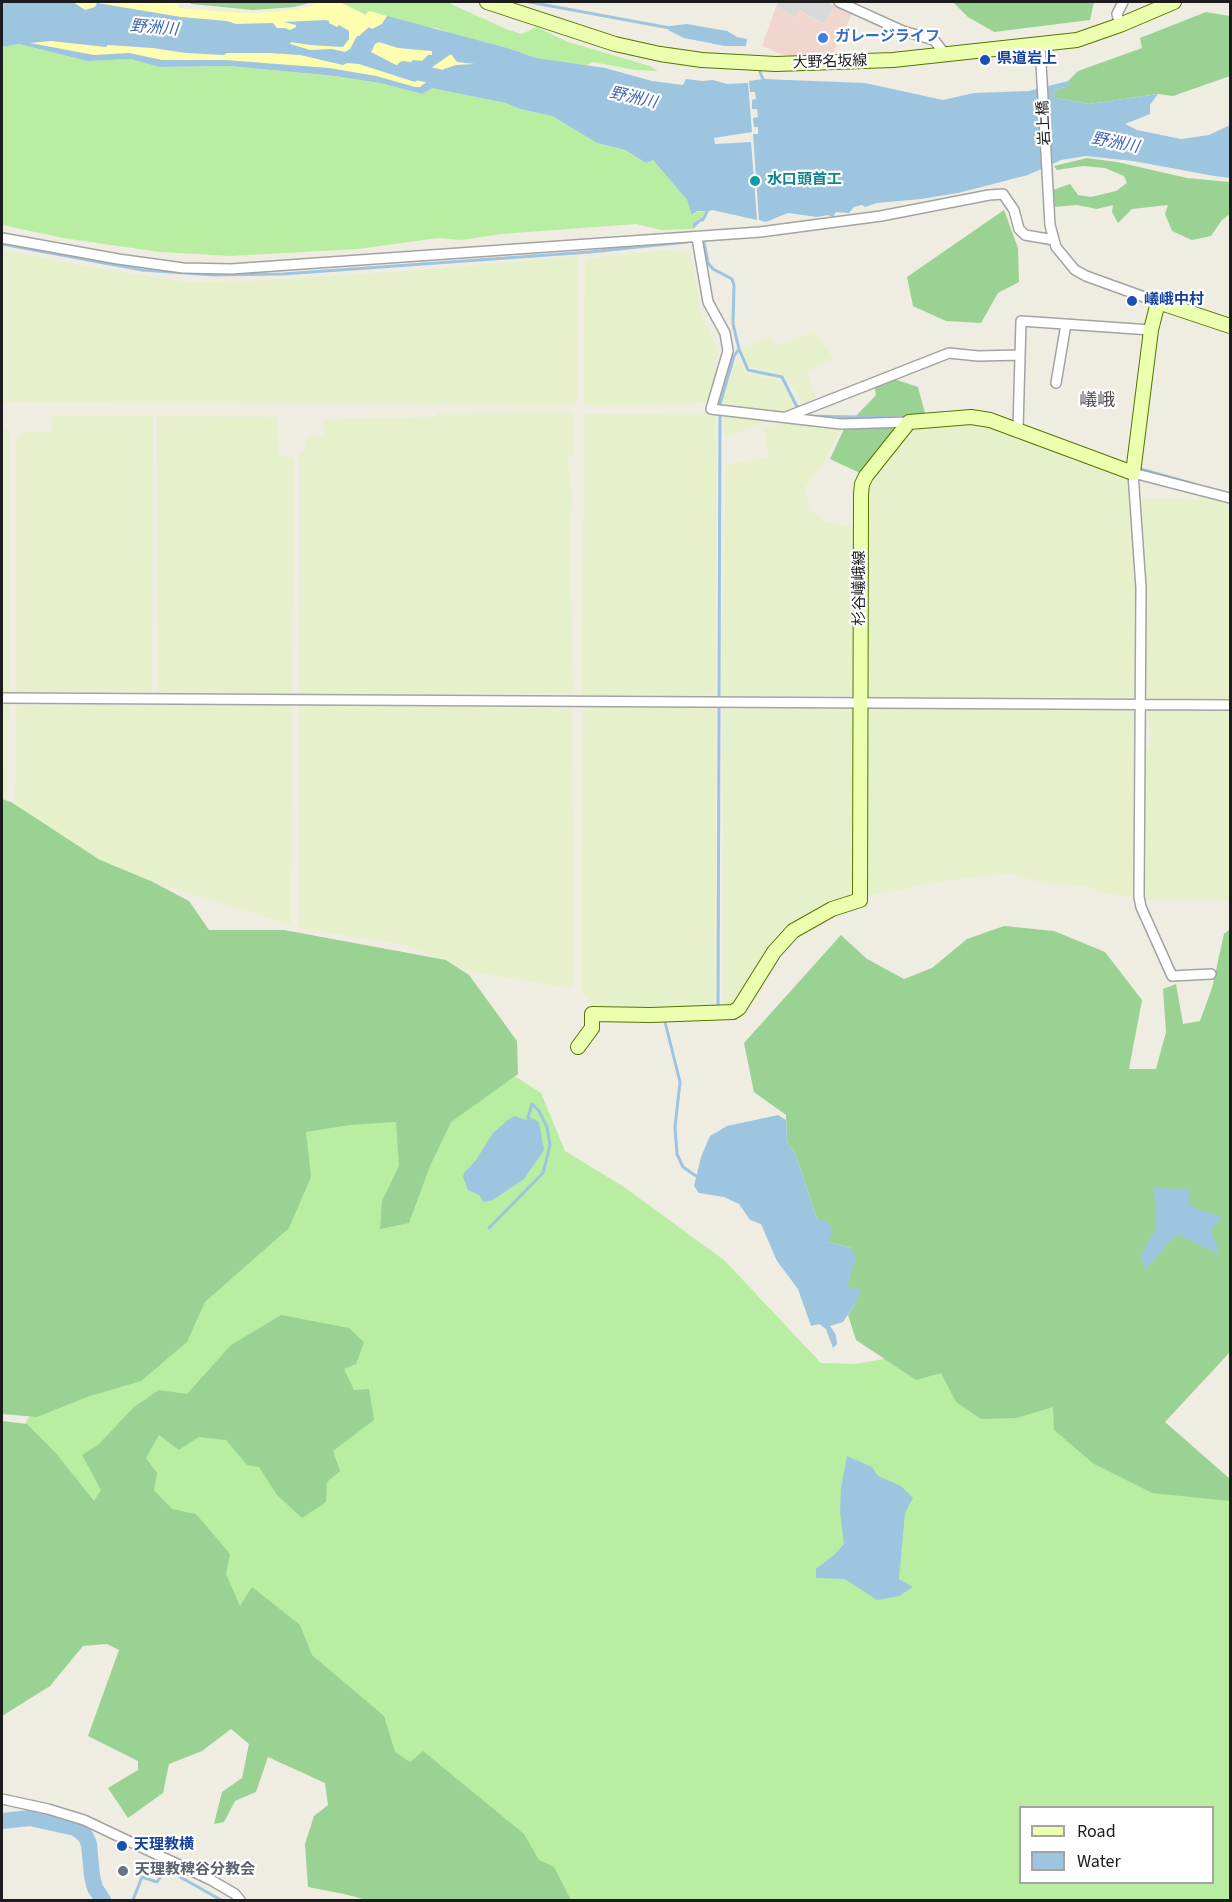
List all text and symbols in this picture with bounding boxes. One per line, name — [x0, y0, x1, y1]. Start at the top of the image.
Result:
water label: 野洲川 — [129, 17, 179, 41]
place label: ガレージライフ — [835, 29, 940, 47]
marker: ガレージライフ — [816, 31, 830, 45]
place label: 県道岩上 — [997, 51, 1057, 69]
street label: 大野名坂線 — [792, 53, 868, 73]
marker: 県道岩上 — [978, 53, 992, 67]
water label: 野洲川 — [607, 84, 659, 114]
street label: 岩上橋 — [1035, 100, 1055, 146]
water label: 野洲川 — [1090, 130, 1140, 158]
place label: 水口頭首工 — [767, 172, 842, 190]
marker: 水口頭首工 — [748, 174, 762, 188]
place label: 嶬峨中村 — [1144, 292, 1204, 310]
marker: 嶬峨中村 — [1125, 294, 1139, 308]
district label: 嶬峨 — [1079, 391, 1115, 413]
street label: 杉谷嶬峨線 — [852, 551, 870, 625]
legend — [1019, 1806, 1214, 1884]
text: Road — [1077, 1819, 1116, 1844]
place label: 天理教横 — [134, 1837, 194, 1855]
marker: 天理教横 — [115, 1839, 129, 1853]
text: Water — [1077, 1849, 1121, 1874]
place label: 天理教稗谷分教会 — [135, 1862, 255, 1880]
marker: 天理教稗谷分教会 — [116, 1864, 130, 1878]

